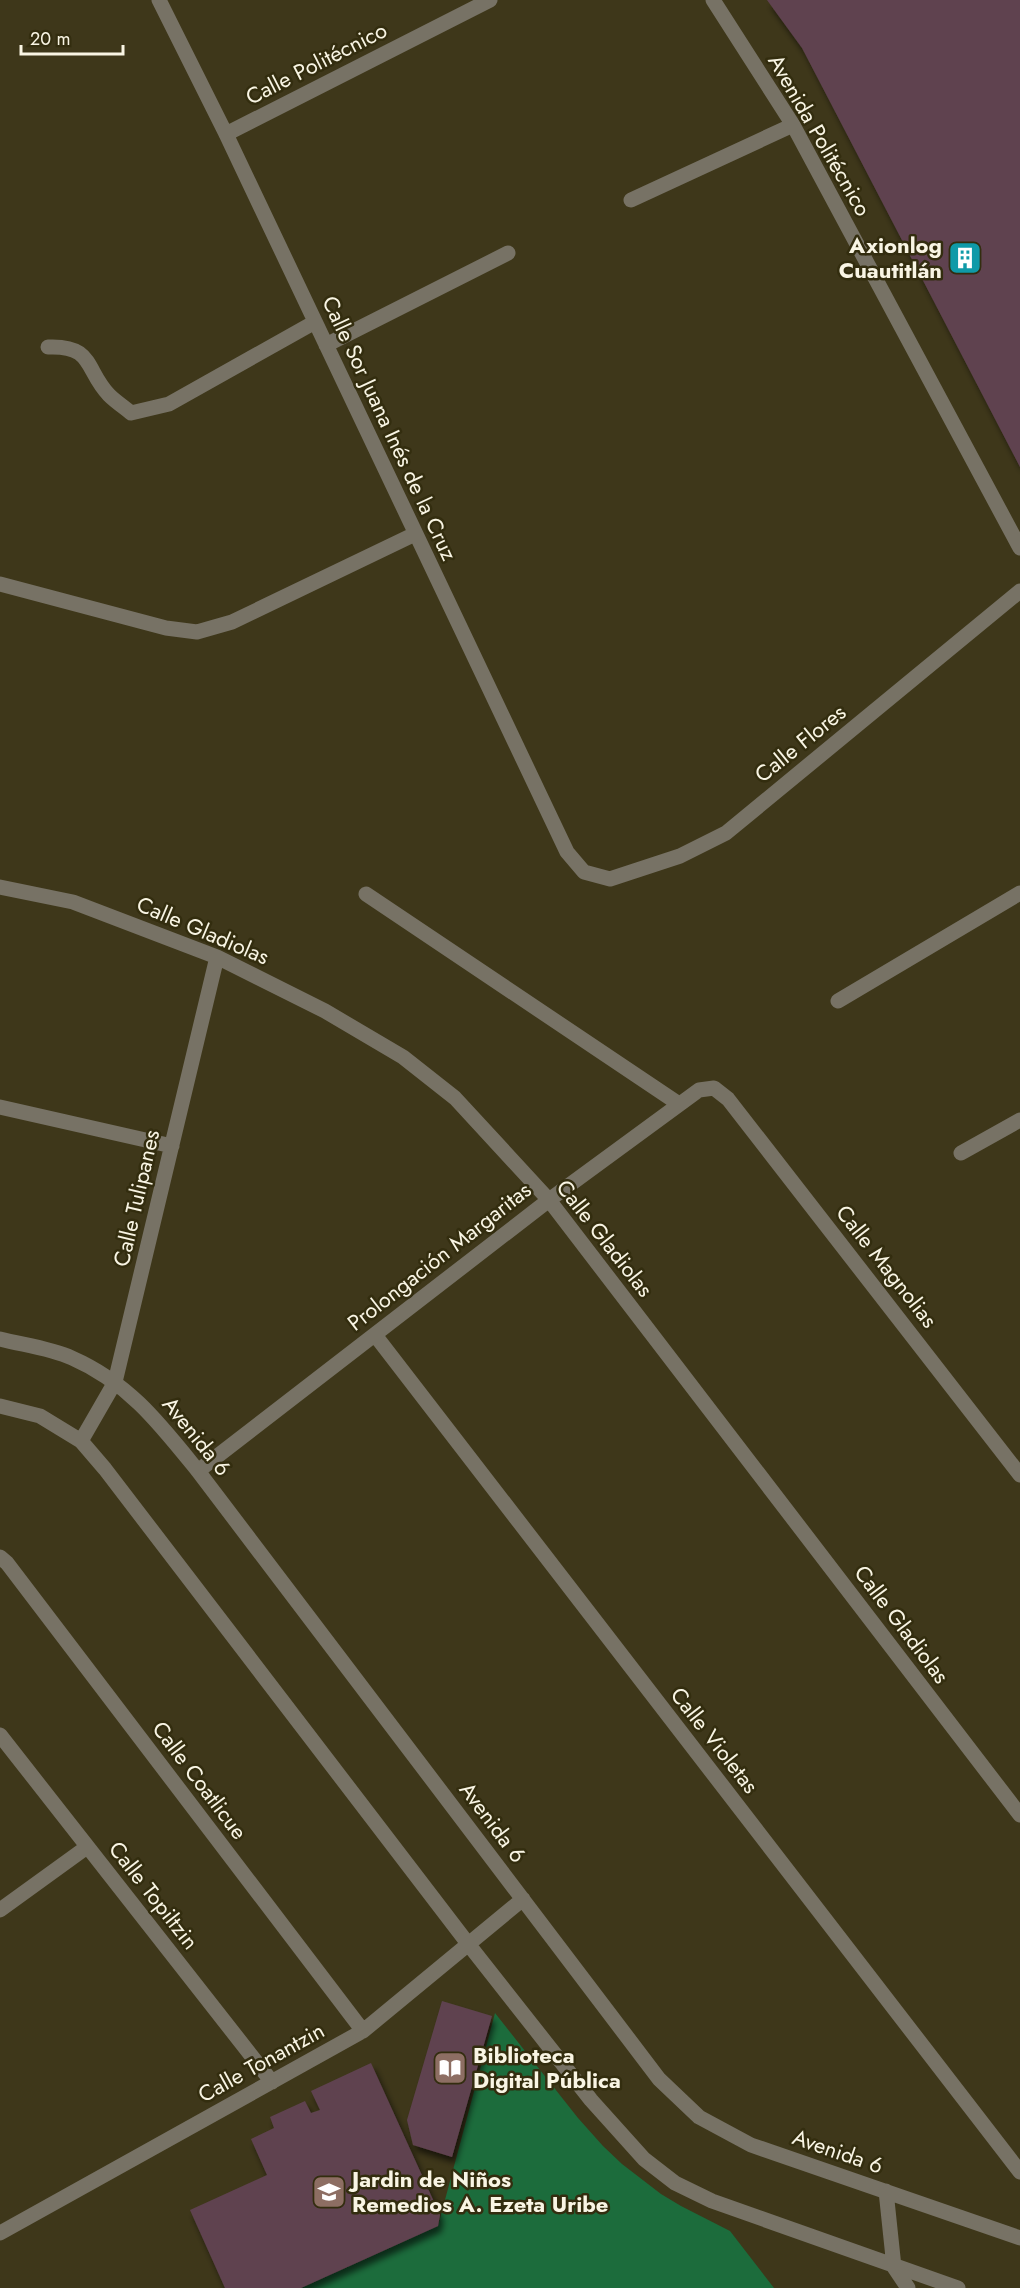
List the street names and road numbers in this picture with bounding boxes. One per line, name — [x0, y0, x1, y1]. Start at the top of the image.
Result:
street label: Calle Politécnico — [240, 14, 392, 112]
street label: Avenida Politécnico — [761, 48, 879, 222]
street label: Calle Sor Juana Inés de la Cruz — [314, 290, 466, 566]
street label: Calle Flores — [748, 696, 853, 790]
street label: Calle Gladiolas — [132, 888, 274, 972]
street label: Calle Tulipanes — [105, 1126, 167, 1270]
street label: Calle Gladiolas — [549, 1173, 661, 1304]
street label: Prolongación Margaritas — [340, 1174, 538, 1338]
street label: Calle Magnolias — [829, 1198, 945, 1334]
street label: Avenida 6 — [155, 1389, 239, 1483]
street label: Calle Gladiolas — [847, 1558, 957, 1690]
street label: Calle Violetas — [663, 1680, 767, 1800]
street label: Calle Coatlicue — [145, 1714, 255, 1846]
street label: Avenida 6 — [452, 1775, 534, 1869]
street label: Calle Topiltzin — [101, 1834, 207, 1956]
street label: Calle Tonantzin — [192, 2014, 330, 2110]
street label: Avenida 6 — [788, 2121, 888, 2181]

